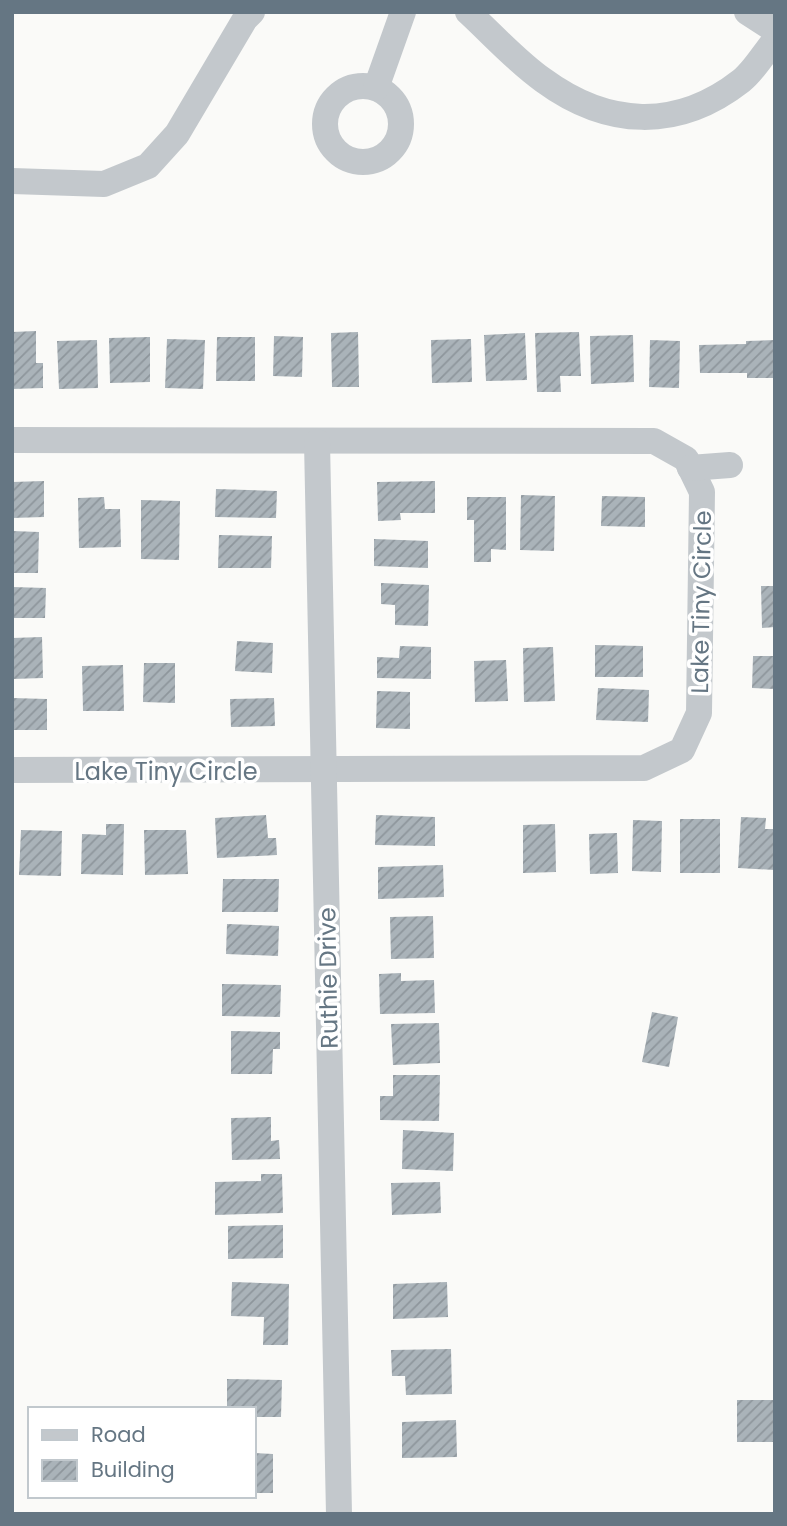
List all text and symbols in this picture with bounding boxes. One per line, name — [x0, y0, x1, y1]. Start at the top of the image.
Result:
street label: Lake Tiny Circle — [683, 510, 719, 694]
street label: Lake Tiny Circle — [74, 755, 258, 788]
street label: Ruthie Drive — [310, 907, 346, 1049]
legend — [28, 1407, 256, 1498]
text: Road — [91, 1420, 146, 1449]
text: Building — [91, 1455, 175, 1484]

